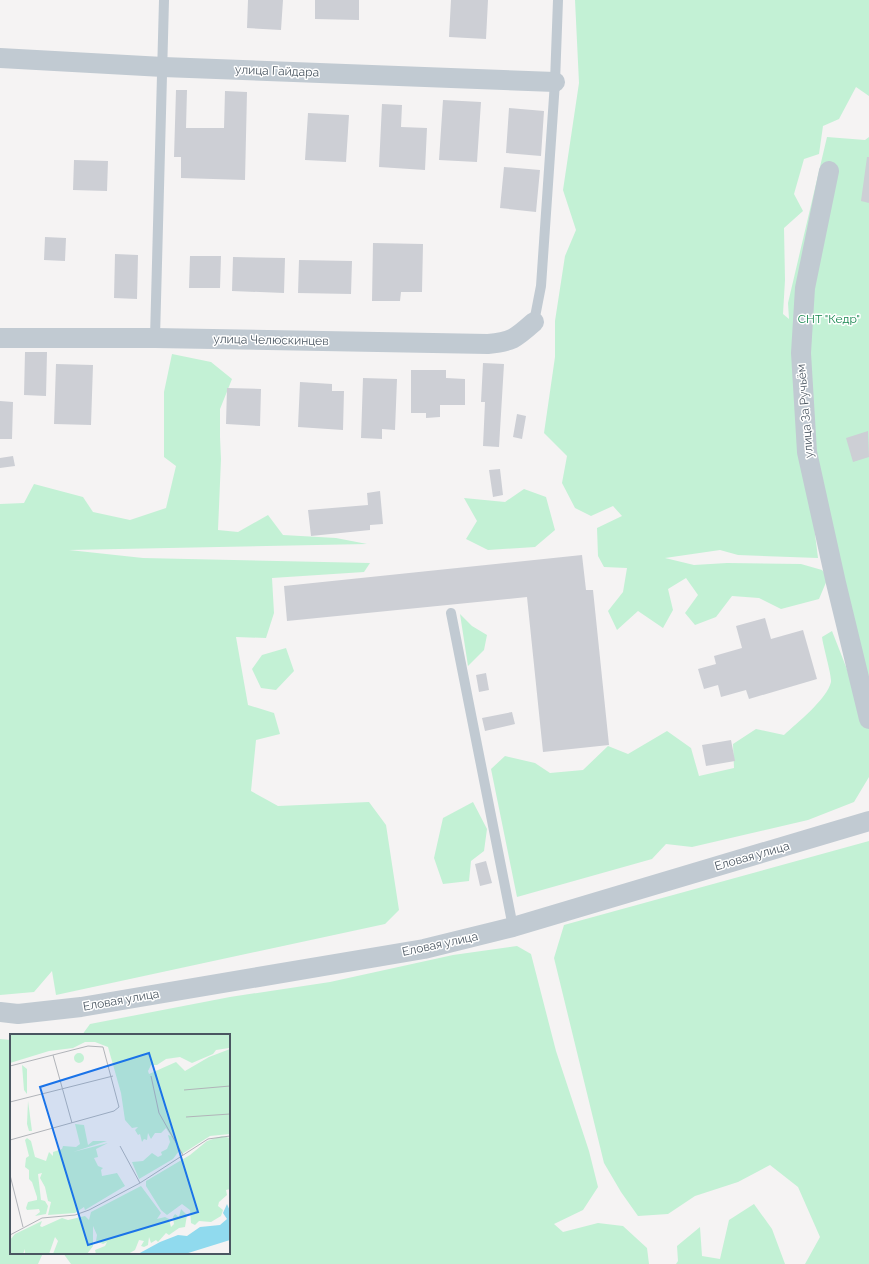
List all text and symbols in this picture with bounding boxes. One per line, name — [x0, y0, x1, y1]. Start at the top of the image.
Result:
street label: улица Гайдара — [235, 63, 319, 79]
park label: СНТ "Кедр" — [798, 312, 860, 326]
street label: улица Челюскинцев — [213, 332, 329, 348]
street label: улица За Ручьём — [794, 363, 816, 459]
street label: Еловая улица — [713, 839, 791, 873]
street label: Еловая улица — [401, 929, 479, 959]
street label: Еловая улица — [82, 986, 160, 1014]
inset map — [10, 1034, 230, 1254]

